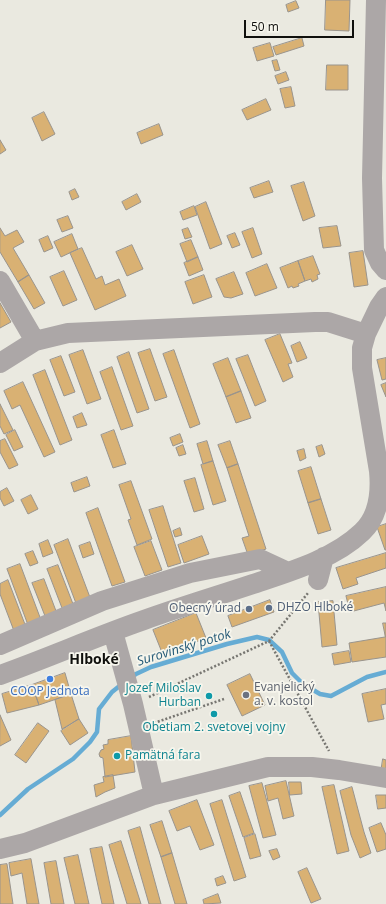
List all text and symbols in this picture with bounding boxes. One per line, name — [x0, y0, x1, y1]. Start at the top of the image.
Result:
scale bar — [246, 12, 356, 38]
text: 50 m — [251, 18, 279, 35]
place label: DHZO Hlboké — [277, 601, 353, 615]
place label: Obecný úrad — [169, 602, 241, 616]
marker: DHZO Hlboké — [264, 603, 274, 613]
marker: Obecný úrad — [244, 604, 254, 614]
water label: Surovinský potok — [135, 626, 233, 670]
district label: Hlboké — [69, 652, 119, 668]
marker: COOP Jednota — [45, 674, 55, 684]
place label: Evanjelický a. v. kostol — [254, 681, 315, 709]
place label: Jozef Miloslav Hurban — [126, 682, 201, 710]
place label: COOP Jednota — [10, 685, 90, 699]
marker: Evanjelický a. v. kostol — [241, 690, 251, 700]
marker: Jozef Miloslav Hurban — [204, 691, 214, 701]
marker: Obetiam 2. svetovej vojny — [209, 709, 219, 719]
place label: Obetiam 2. svetovej vojny — [142, 721, 286, 735]
place label: Pamätná fara — [125, 749, 200, 763]
marker: Pamätná fara — [112, 751, 122, 761]

